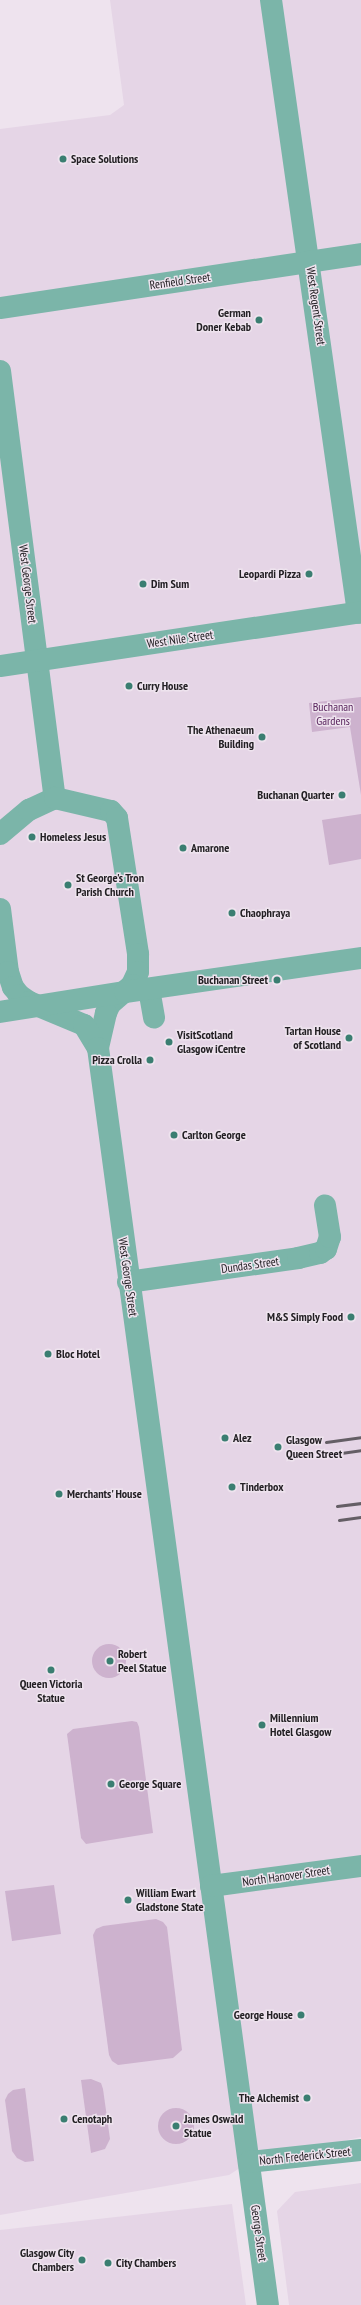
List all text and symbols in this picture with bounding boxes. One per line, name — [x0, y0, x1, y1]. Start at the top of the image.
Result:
place label: Space Solutions — [71, 152, 138, 166]
marker: Space Solutions — [58, 154, 68, 164]
street label: West Regent Street — [303, 266, 329, 346]
street label: Renfield Street — [149, 270, 211, 292]
place label: German Doner Kebab — [196, 306, 251, 334]
marker: German Doner Kebab — [254, 315, 264, 325]
street label: West George Street — [16, 544, 40, 624]
place label: Leopardi Pizza — [239, 567, 301, 581]
marker: Leopardi Pizza — [304, 569, 314, 579]
place label: Dim Sum — [151, 577, 189, 591]
marker: Dim Sum — [138, 579, 148, 589]
street label: West Nile Street — [146, 627, 214, 651]
place label: Curry House — [137, 679, 188, 693]
marker: Curry House — [124, 681, 134, 691]
park label: Buchanan Gardens — [313, 700, 353, 728]
place label: The Athenaeum Building — [187, 723, 254, 751]
marker: The Athenaeum Building — [257, 732, 267, 742]
place label: Buchanan Quarter — [257, 788, 334, 802]
marker: Buchanan Quarter — [337, 790, 347, 800]
place label: Homeless Jesus — [40, 830, 106, 844]
marker: Homeless Jesus — [27, 832, 37, 842]
place label: Amarone — [191, 841, 229, 855]
marker: Amarone — [178, 843, 188, 853]
place label: St George's Tron Parish Church — [76, 871, 145, 899]
marker: St George's Tron Parish Church — [63, 880, 73, 890]
place label: Chaophraya — [240, 906, 290, 920]
marker: Chaophraya — [227, 908, 237, 918]
place label: Buchanan Street — [198, 973, 268, 987]
marker: Buchanan Street — [271, 974, 283, 986]
place label: Tartan House of Scotland — [285, 1024, 341, 1052]
place label: VisitScotland Glasgow iCentre — [177, 1028, 246, 1056]
marker: Tartan House of Scotland — [344, 1033, 354, 1043]
marker: VisitScotland Glasgow iCentre — [164, 1037, 174, 1047]
place label: Pizza Crolla — [92, 1053, 142, 1067]
marker: Pizza Crolla — [145, 1055, 155, 1065]
place label: Carlton George — [182, 1128, 246, 1142]
marker: Carlton George — [169, 1130, 179, 1140]
street label: West George Street — [115, 1237, 141, 1317]
street label: Dundas Street — [220, 1254, 280, 1276]
place label: M&S Simply Food — [267, 1310, 343, 1324]
marker: M&S Simply Food — [346, 1312, 356, 1322]
place label: Bloc Hotel — [56, 1347, 100, 1361]
marker: Bloc Hotel — [43, 1349, 53, 1359]
place label: Alez — [233, 1431, 252, 1445]
marker: Alez — [220, 1433, 230, 1443]
place label: Glasgow Queen Street — [286, 1433, 342, 1461]
marker: Glasgow Queen Street — [273, 1442, 283, 1452]
place label: Tinderbox — [240, 1480, 283, 1494]
marker: Tinderbox — [227, 1482, 237, 1492]
place label: Merchants' House — [67, 1487, 143, 1501]
marker: Merchants' House — [54, 1489, 64, 1499]
place label: Robert Peel Statue — [118, 1647, 167, 1675]
marker: Robert Peel Statue — [105, 1656, 115, 1666]
marker: Queen Victoria Statue — [46, 1665, 56, 1675]
place label: Queen Victoria Statue — [19, 1677, 83, 1705]
place label: Millennium Hotel Glasgow — [270, 1711, 332, 1739]
marker: Millennium Hotel Glasgow — [257, 1720, 267, 1730]
place label: George Square — [119, 1777, 181, 1791]
marker: George Square — [106, 1779, 116, 1789]
street label: North Hanover Street — [241, 1863, 331, 1889]
place label: William Ewart Gladstone State — [136, 1886, 204, 1914]
marker: William Ewart Gladstone State — [123, 1895, 133, 1905]
place label: George House — [234, 2008, 293, 2022]
marker: George House — [296, 2010, 306, 2020]
place label: The Alchemist — [238, 2091, 299, 2105]
marker: The Alchemist — [302, 2093, 312, 2103]
place label: Cenotaph — [72, 2112, 112, 2126]
place label: James Oswald Statue — [184, 2112, 243, 2140]
marker: Cenotaph — [59, 2114, 69, 2124]
marker: James Oswald Statue — [171, 2121, 181, 2131]
street label: North Frederick Street — [259, 2144, 351, 2168]
street label: George Street — [248, 2204, 270, 2262]
place label: Glasgow City Chambers — [19, 2246, 74, 2274]
marker: Glasgow City Chambers — [77, 2255, 87, 2265]
place label: City Chambers — [116, 2256, 177, 2270]
marker: City Chambers — [103, 2258, 113, 2268]

